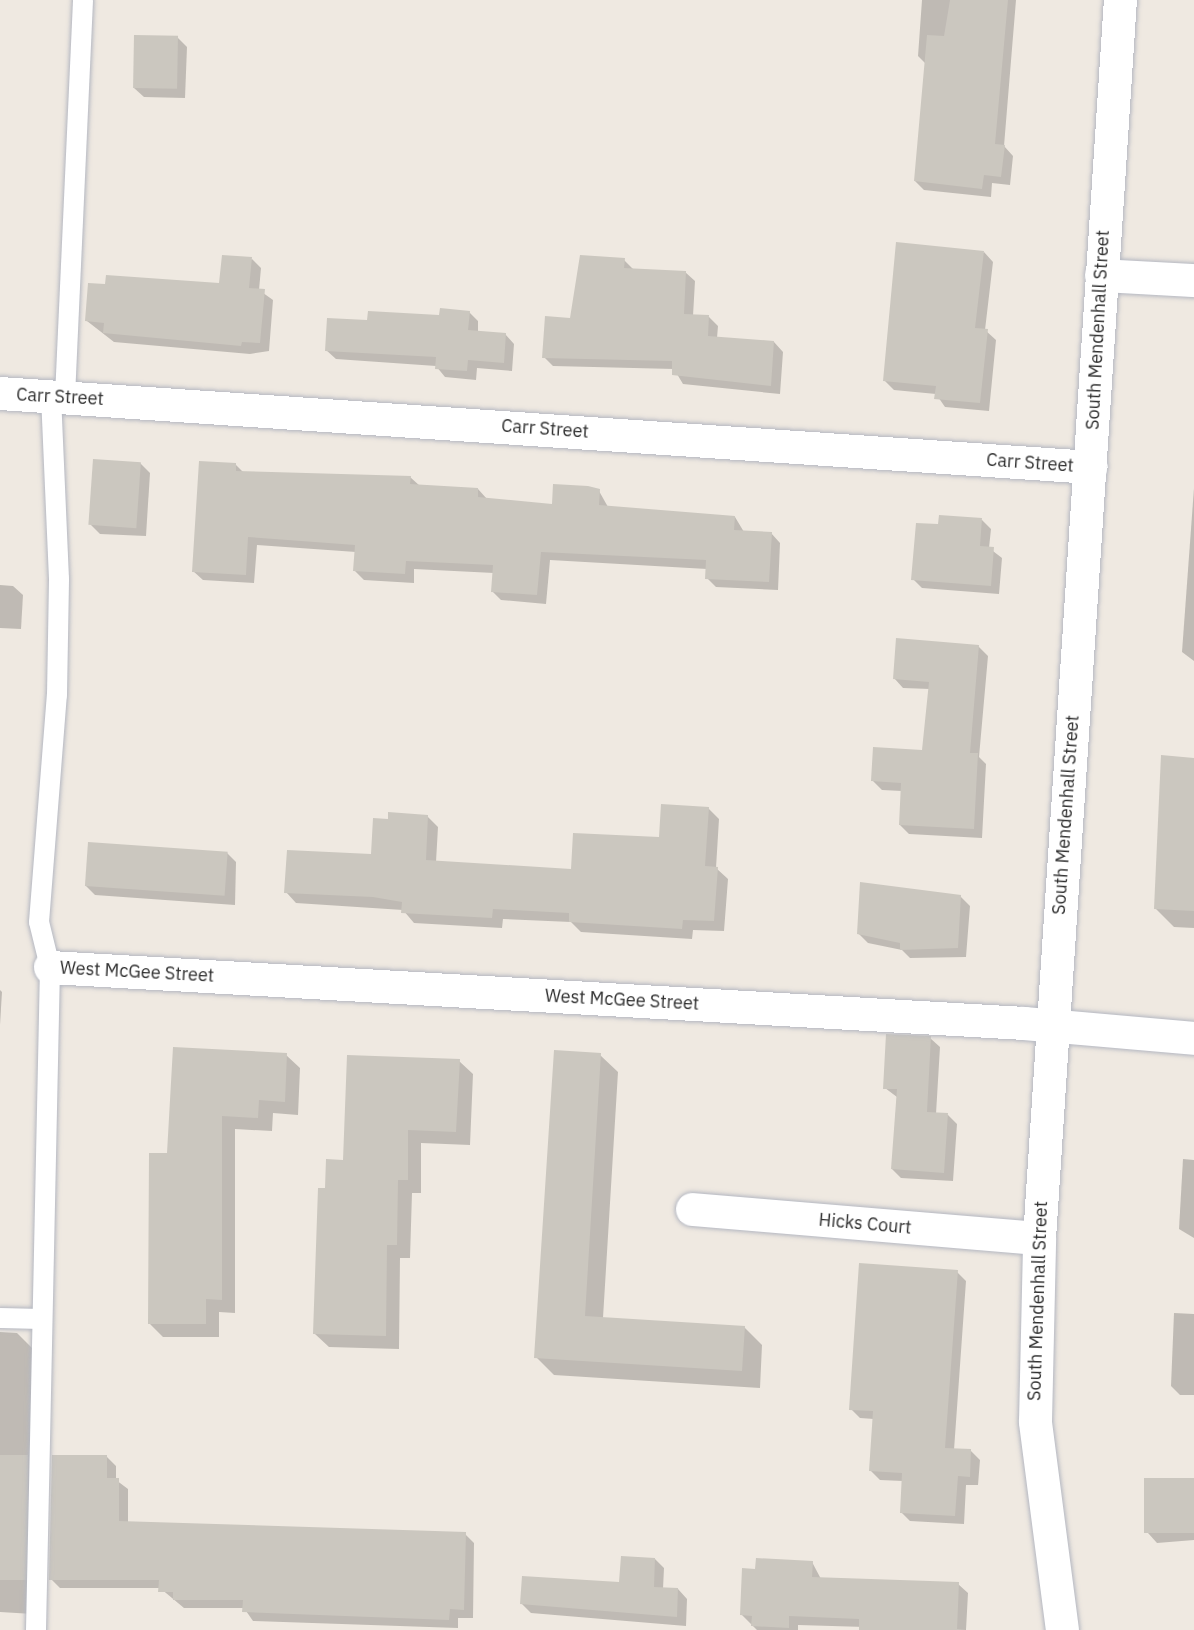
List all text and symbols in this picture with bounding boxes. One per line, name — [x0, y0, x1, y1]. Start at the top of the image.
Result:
street label: South Mendenhall Street — [1082, 230, 1114, 430]
street label: Carr Street — [16, 384, 104, 410]
street label: Carr Street — [501, 415, 589, 443]
street label: Carr Street — [986, 449, 1074, 477]
street label: South Mendenhall Street — [1048, 715, 1084, 915]
street label: West McGee Street — [59, 957, 215, 987]
street label: West McGee Street — [544, 985, 700, 1015]
street label: South Mendenhall Street — [1024, 1201, 1052, 1401]
street label: Hicks Court — [818, 1209, 912, 1239]

